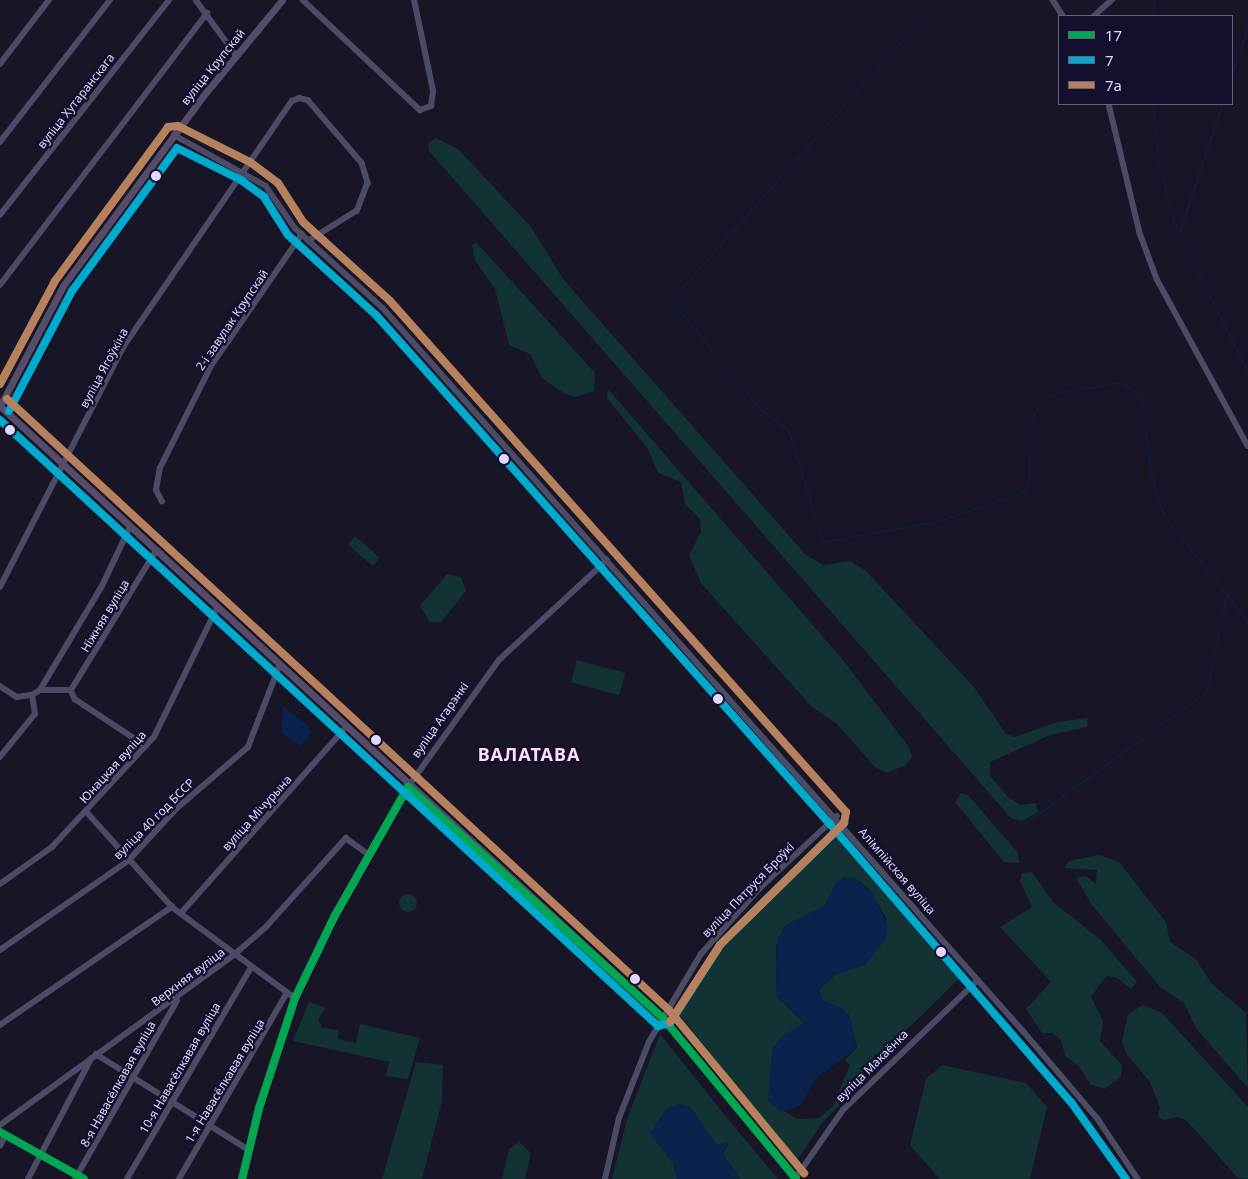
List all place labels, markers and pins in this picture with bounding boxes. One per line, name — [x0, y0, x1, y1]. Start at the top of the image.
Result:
unlabelled marker — [151, 171, 161, 181]
unlabelled marker — [5, 425, 15, 435]
unlabelled marker — [499, 454, 509, 464]
unlabelled marker — [713, 694, 723, 704]
unlabelled marker — [371, 735, 381, 745]
unlabelled marker — [936, 947, 946, 957]
unlabelled marker — [630, 974, 640, 984]

